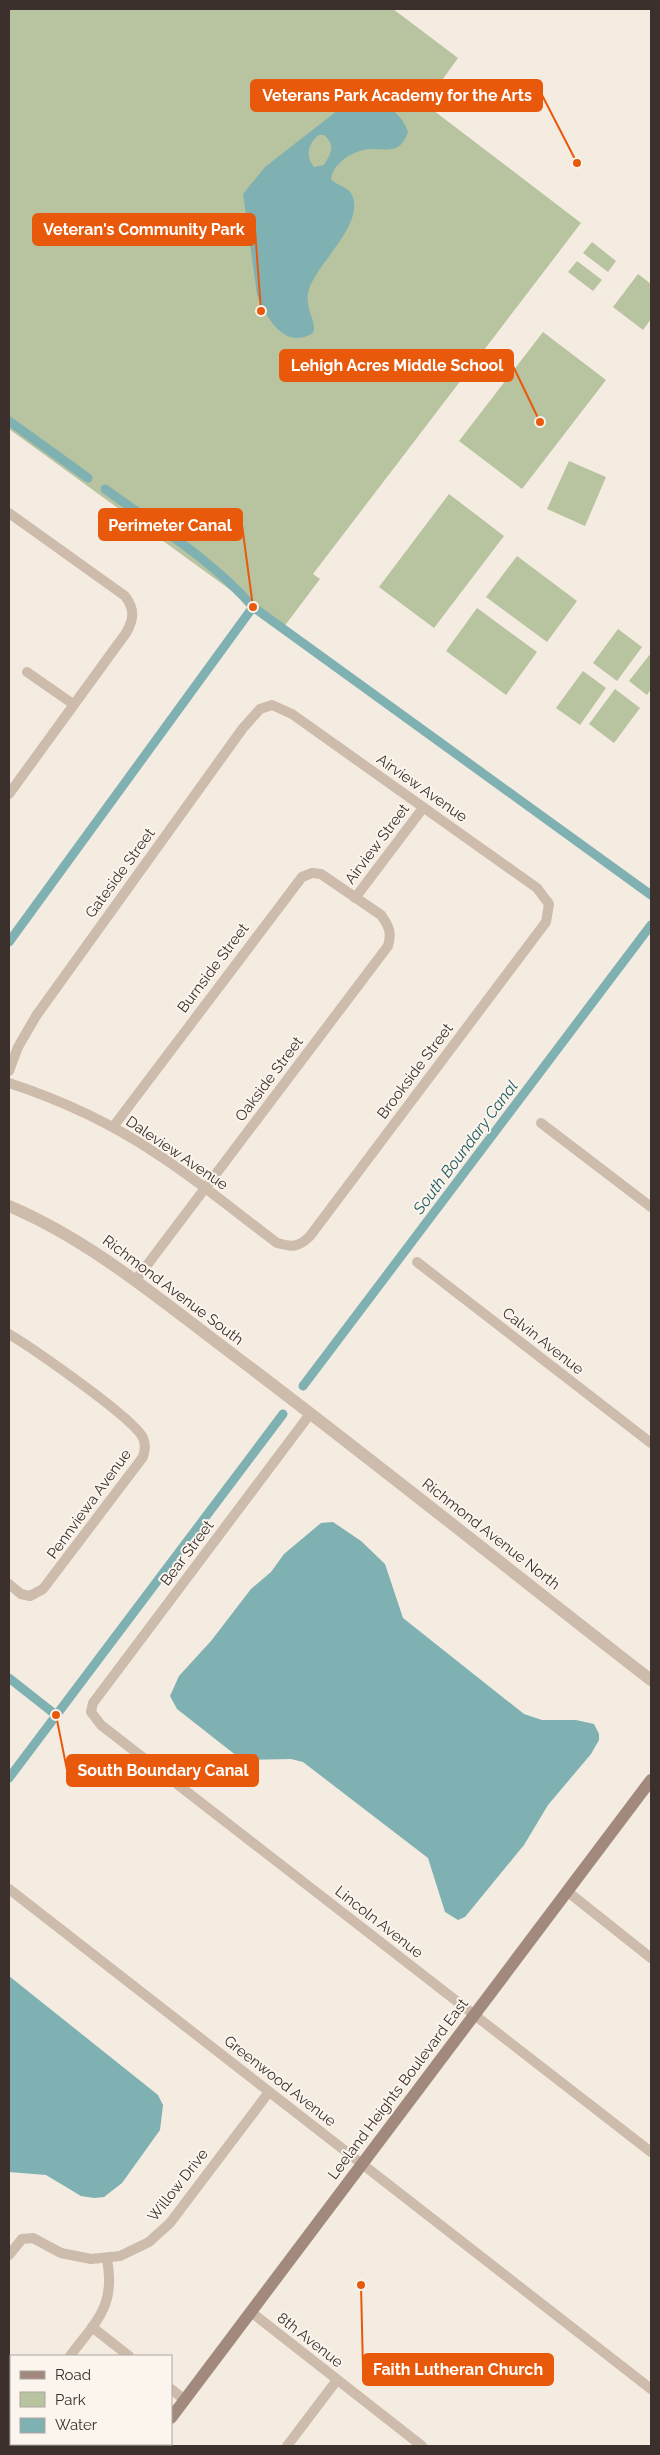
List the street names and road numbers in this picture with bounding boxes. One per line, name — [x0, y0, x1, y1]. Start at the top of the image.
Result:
street label: Airview Avenue — [373, 750, 471, 826]
street label: Airview Street — [341, 800, 413, 888]
street label: Gateside Street — [81, 825, 159, 921]
street label: Burnside Street — [174, 920, 252, 1016]
street label: Brookside Street — [373, 1020, 457, 1122]
street label: Oakside Street — [231, 1033, 307, 1125]
street label: Daleview Avenue — [123, 1112, 232, 1194]
street label: Richmond Avenue South — [99, 1231, 247, 1349]
street label: Calvin Avenue — [499, 1304, 587, 1378]
street label: Pennviewa Avenue — [43, 1445, 135, 1562]
street label: Richmond Avenue North — [418, 1475, 564, 1593]
street label: Bear Street — [157, 1517, 217, 1589]
street label: Lincoln Avenue — [331, 1882, 427, 1962]
street label: Leeland Heights Boulevard East — [324, 1995, 472, 2183]
street label: Greenwood Avenue — [220, 2032, 340, 2130]
street label: Willow Drive — [144, 2145, 212, 2225]
street label: 8th Avenue — [273, 2309, 347, 2371]

